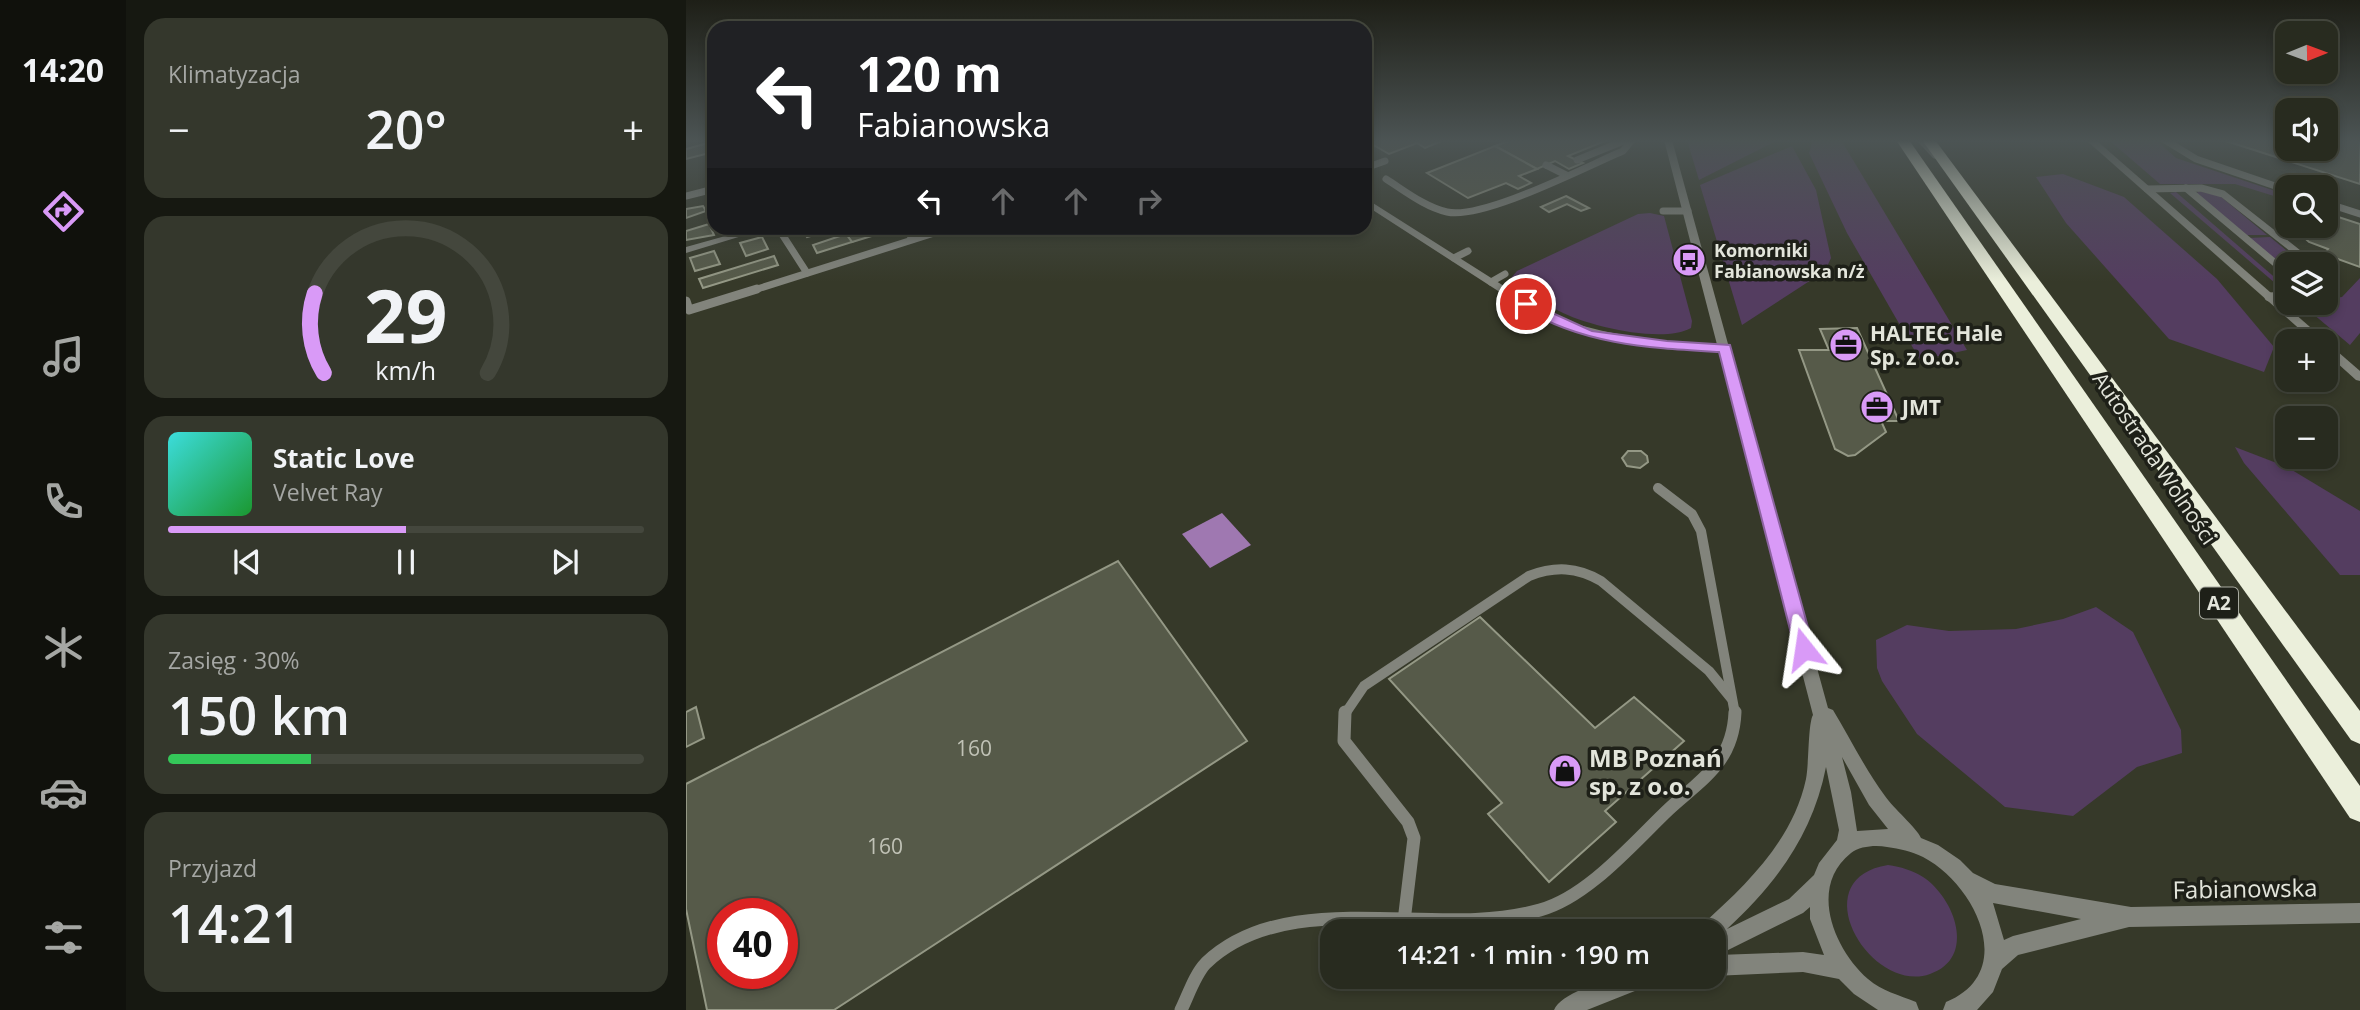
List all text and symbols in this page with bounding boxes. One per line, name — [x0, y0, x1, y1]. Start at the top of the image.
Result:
north arrow — [2275, 21, 2338, 84]
map controls — [2275, 21, 2338, 469]
text: 120 m — [857, 40, 1002, 106]
text: 14:20 — [22, 48, 104, 91]
icon: left — [742, 49, 833, 140]
text: Klimatyzacja — [168, 58, 301, 90]
text: 20° — [365, 93, 447, 164]
button: sound — [2275, 98, 2338, 161]
text: − — [168, 103, 190, 155]
text: + — [622, 103, 644, 155]
text: Fabianowska — [857, 103, 1050, 146]
button: search — [2275, 175, 2338, 238]
icon: left — [911, 182, 949, 220]
icon: ahead — [984, 182, 1022, 220]
icon: ahead — [1057, 182, 1095, 220]
icon: right — [1130, 182, 1168, 220]
icon: directions — [39, 187, 88, 236]
place label: Komorniki Fabianowska n/ż — [1714, 238, 1865, 283]
bus stop icon: Komorniki Fabianowska n/ż — [1670, 241, 1708, 279]
button: layers — [2275, 252, 2338, 315]
text: 29 — [364, 265, 448, 364]
pin — [1496, 274, 1556, 334]
icon: arrive — [1507, 285, 1545, 323]
place label: HALTEC Hale Sp. z o.o. — [1870, 319, 2003, 371]
office icon: HALTEC Hale Sp. z o.o. — [1827, 326, 1865, 364]
button: + — [2275, 329, 2338, 392]
icon: music — [39, 332, 88, 381]
text: km/h — [376, 353, 436, 387]
street label: Autostrada Wolności — [2087, 366, 2223, 550]
office icon: JMT — [1858, 388, 1896, 426]
place label: JMT — [1900, 393, 1941, 421]
button: − — [2275, 406, 2338, 469]
text: Static Love — [273, 440, 415, 476]
text: Velvet Ray — [273, 476, 383, 508]
icon: phone — [39, 477, 88, 526]
icon: previous — [228, 543, 266, 581]
icon: pause — [387, 543, 425, 581]
icon: next — [546, 543, 584, 581]
road number: A2 — [2200, 588, 2238, 618]
position arrow — [1767, 612, 1841, 686]
icon: climate — [39, 623, 88, 672]
text: Zasięg · 30% — [168, 644, 299, 676]
text: 150 km — [168, 679, 350, 750]
house number: 160 — [956, 734, 992, 762]
place label: MB Poznań sp. z o.o. — [1589, 741, 1722, 802]
shop icon: MB Poznań sp. z o.o. — [1546, 752, 1584, 790]
icon: car — [39, 768, 88, 817]
house number: 160 — [867, 832, 903, 860]
text: Przyjazd — [168, 852, 257, 884]
street label: Fabianowska — [2172, 870, 2318, 906]
text: 14:21 — [168, 887, 301, 958]
speed limit sign: 40 — [707, 898, 798, 989]
icon: filters — [39, 913, 88, 962]
text: 14:21 · 1 min · 190 m — [1396, 936, 1650, 972]

